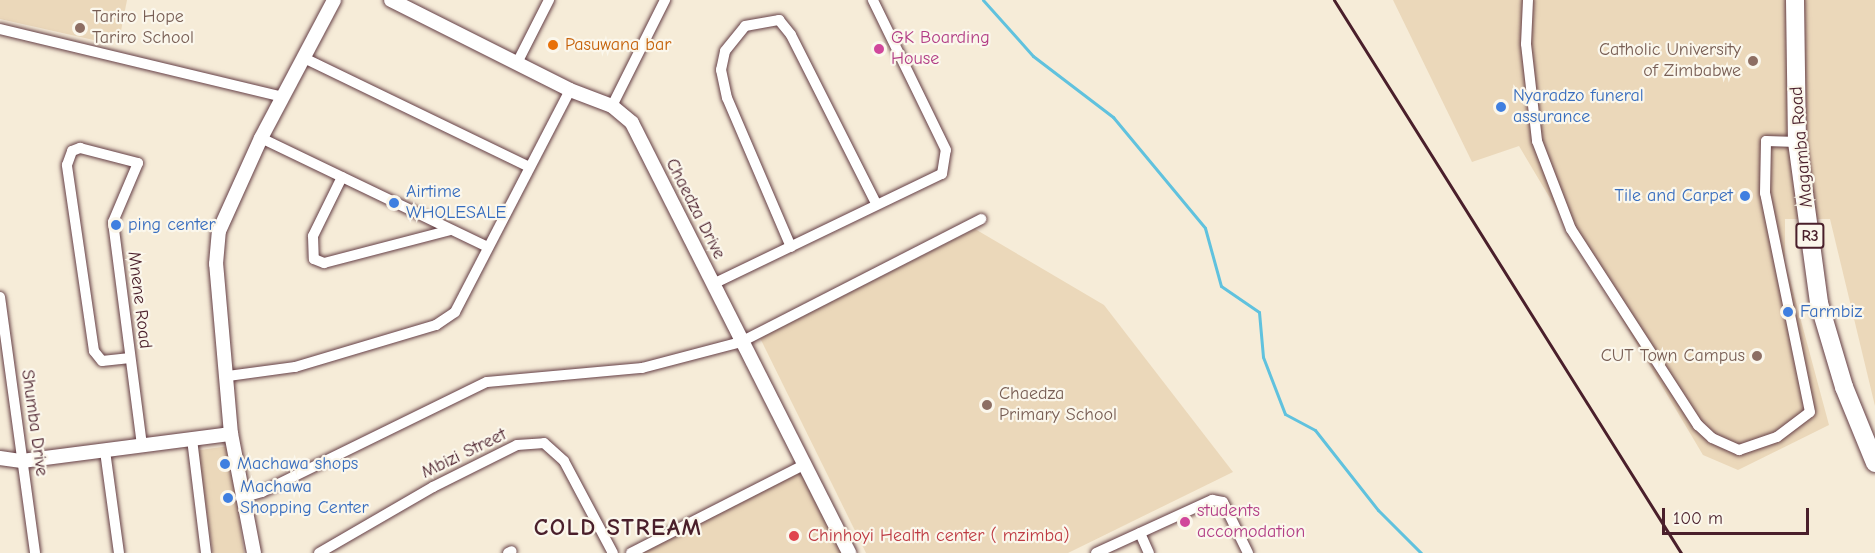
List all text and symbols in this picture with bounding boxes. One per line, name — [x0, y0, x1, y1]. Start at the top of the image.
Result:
place label: Tariro Hope Tariro School — [92, 7, 194, 50]
marker: Tariro Hope Tariro School — [73, 21, 87, 35]
place label: GK Boarding House — [891, 28, 990, 70]
place label: Pasuwana bar — [565, 34, 671, 56]
marker: Pasuwana bar — [546, 38, 560, 52]
place label: Catholic University of Zimbabwe — [1599, 40, 1741, 82]
marker: GK Boarding House — [872, 42, 886, 56]
marker: Catholic University of Zimbabwe — [1746, 54, 1760, 68]
street label: Magamba Road — [1786, 85, 1818, 209]
place label: Nyaradzo funeral assurance — [1513, 86, 1644, 128]
marker: Nyaradzo funeral assurance — [1494, 100, 1508, 114]
street label: Chaedza Drive — [660, 155, 730, 263]
place label: Airtime WHOLESALE — [406, 182, 506, 224]
place label: Tile and Carpet — [1615, 185, 1733, 207]
marker: Tile and Carpet — [1738, 189, 1752, 203]
marker: Airtime WHOLESALE — [387, 196, 401, 210]
place label: ping center — [128, 214, 216, 236]
marker: ping center — [109, 218, 123, 232]
road number: R3 — [1795, 223, 1825, 249]
street label: Mnene Road — [122, 250, 156, 350]
place label: Farmbiz — [1800, 301, 1862, 323]
marker: Farmbiz — [1781, 305, 1795, 319]
place label: CUT Town Campus — [1601, 345, 1745, 367]
marker: CUT Town Campus — [1750, 349, 1764, 363]
street label: Shumba Drive — [16, 368, 52, 478]
place label: Chaedza Primary School — [999, 384, 1117, 426]
marker: Chaedza Primary School — [980, 398, 994, 412]
street label: Mbizi Street — [418, 424, 510, 484]
place label: Machawa shops — [237, 453, 358, 475]
marker: Machawa shops — [218, 457, 232, 471]
place label: Machawa Shopping Center — [240, 477, 369, 520]
marker: Machawa Shopping Center — [221, 491, 235, 505]
scale bar — [1665, 496, 1812, 534]
place label: students accomodation — [1197, 501, 1305, 544]
text: 100 m — [1673, 508, 1723, 529]
district label: COLD STREAM — [534, 514, 702, 542]
marker: students accomodation — [1178, 515, 1192, 529]
place label: Chinhoyi Health center ( mzimba) — [808, 525, 1070, 547]
marker: Chinhoyi Health center ( mzimba) — [785, 527, 803, 545]

